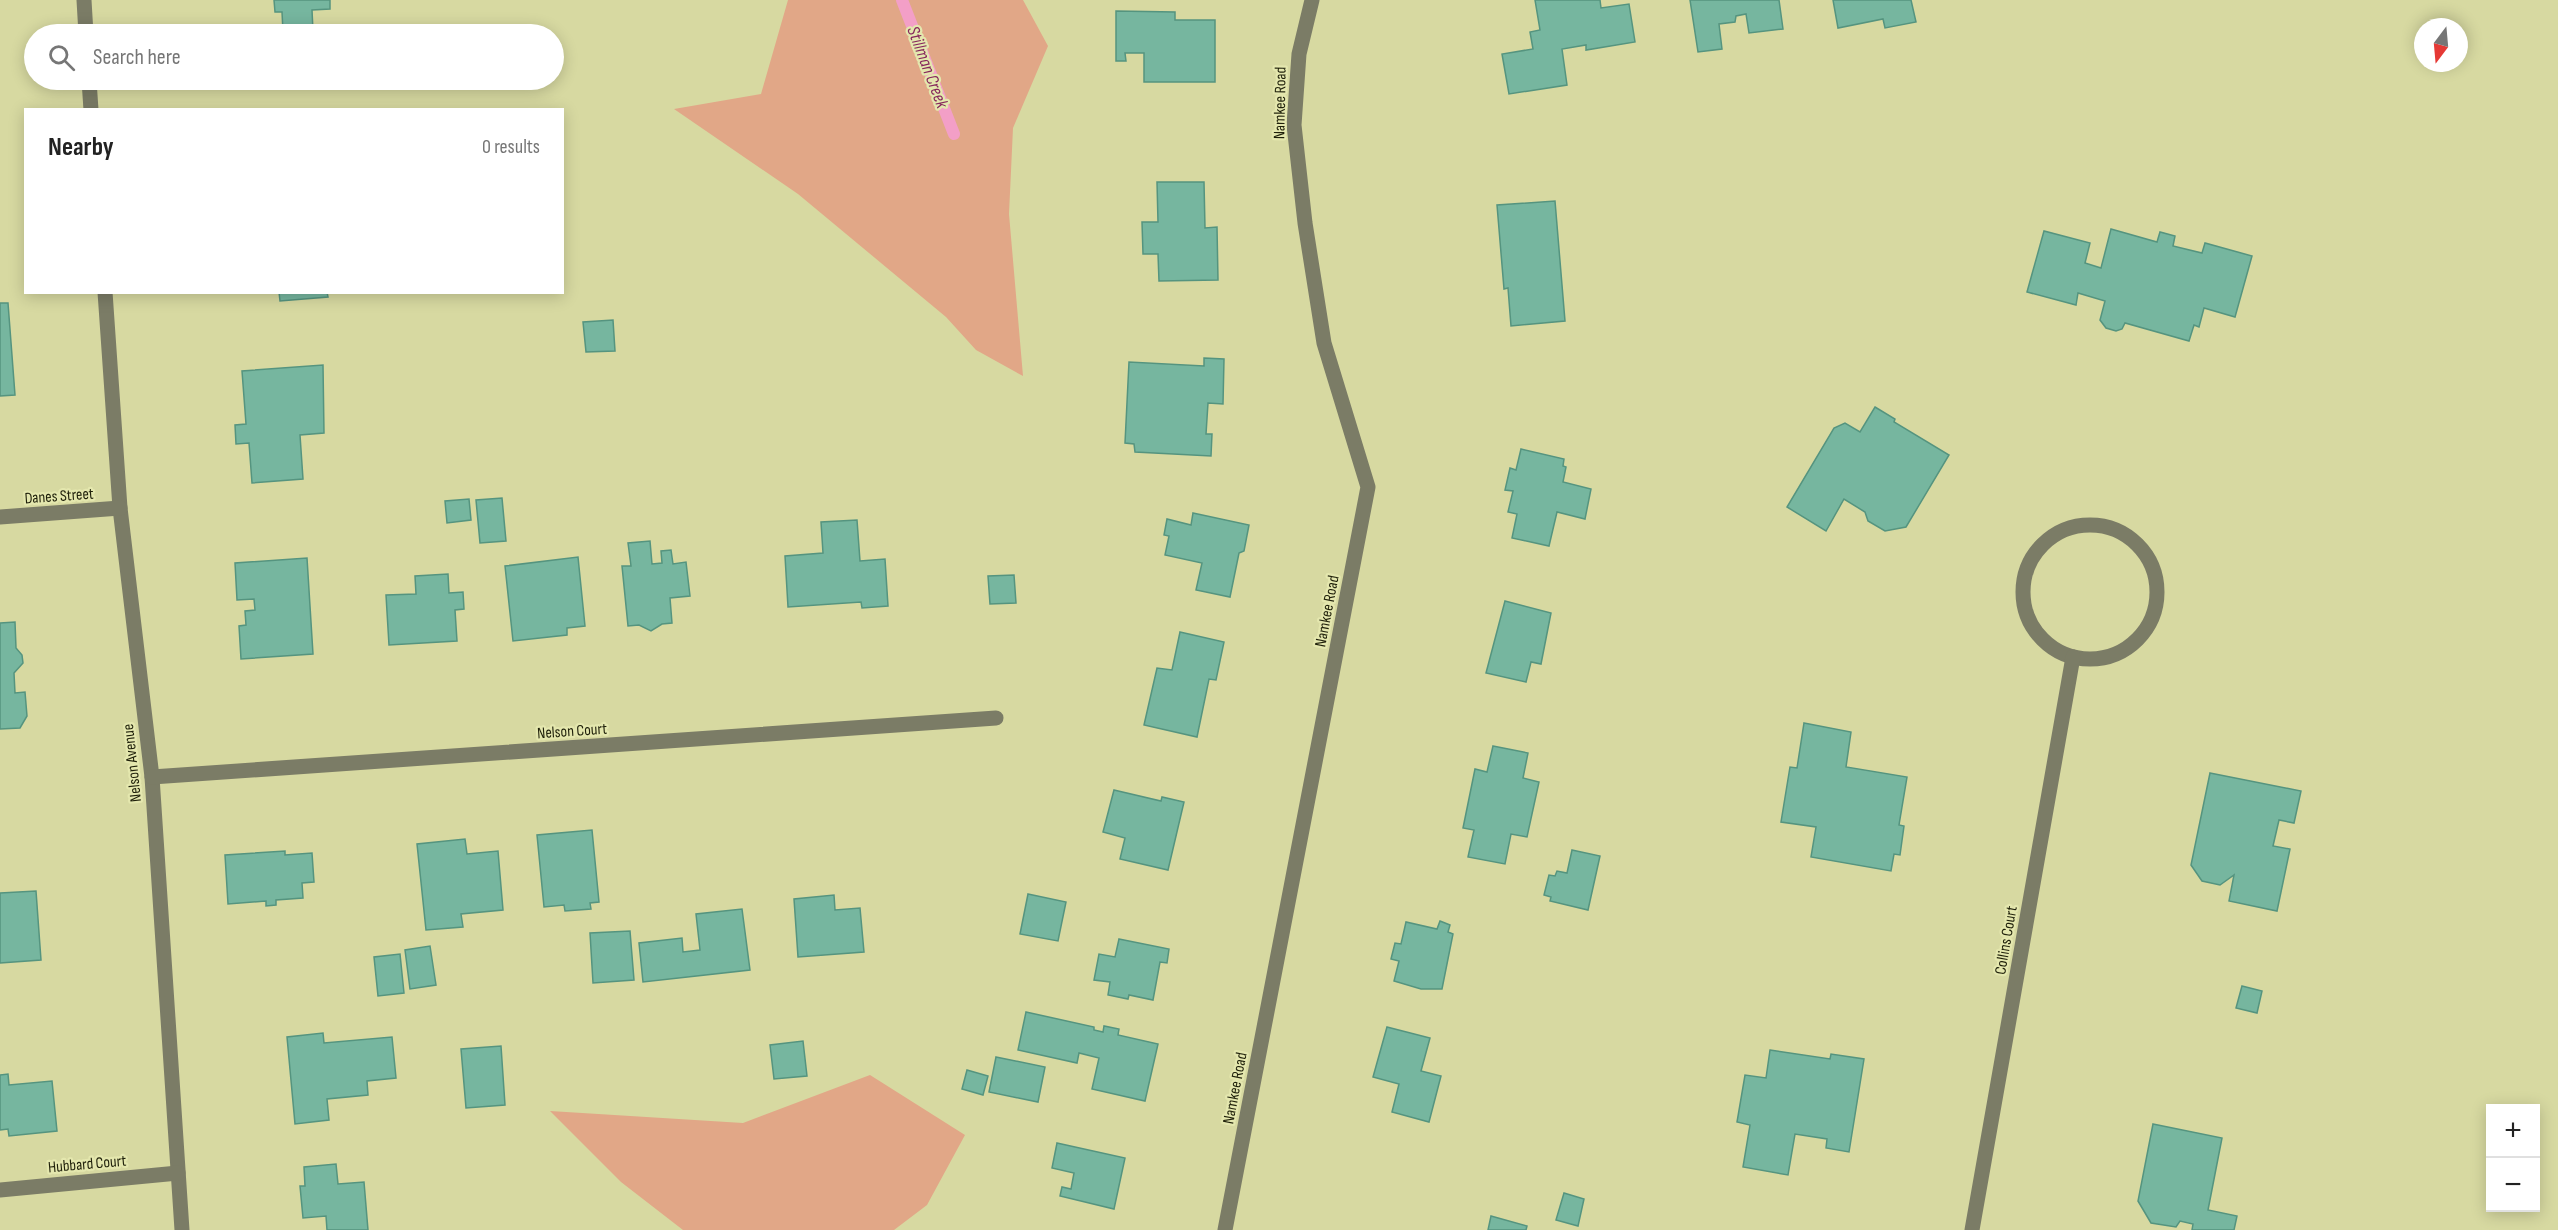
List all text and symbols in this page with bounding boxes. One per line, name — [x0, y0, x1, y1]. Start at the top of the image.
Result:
north arrow — [2414, 18, 2468, 72]
water label: Stillman Creek — [902, 23, 953, 112]
search box — [24, 24, 564, 90]
icon: search — [45, 41, 78, 74]
text: Search here — [93, 44, 180, 71]
street label: Namkee Road — [1270, 67, 1291, 139]
text: Nearby — [48, 132, 114, 163]
text: 0 results — [482, 135, 540, 159]
street label: Danes Street — [24, 485, 94, 508]
street label: Namkee Road — [1311, 574, 1344, 649]
street label: Nelson Court — [537, 720, 608, 743]
street label: Nelson Avenue — [119, 723, 146, 803]
street label: Collins Court — [1991, 904, 2022, 976]
street label: Namkee Road — [1219, 1051, 1252, 1126]
map controls — [2486, 1104, 2540, 1212]
button: + — [2486, 1104, 2540, 1158]
street label: Hubbard Court — [47, 1152, 127, 1177]
button: − — [2486, 1158, 2540, 1212]

